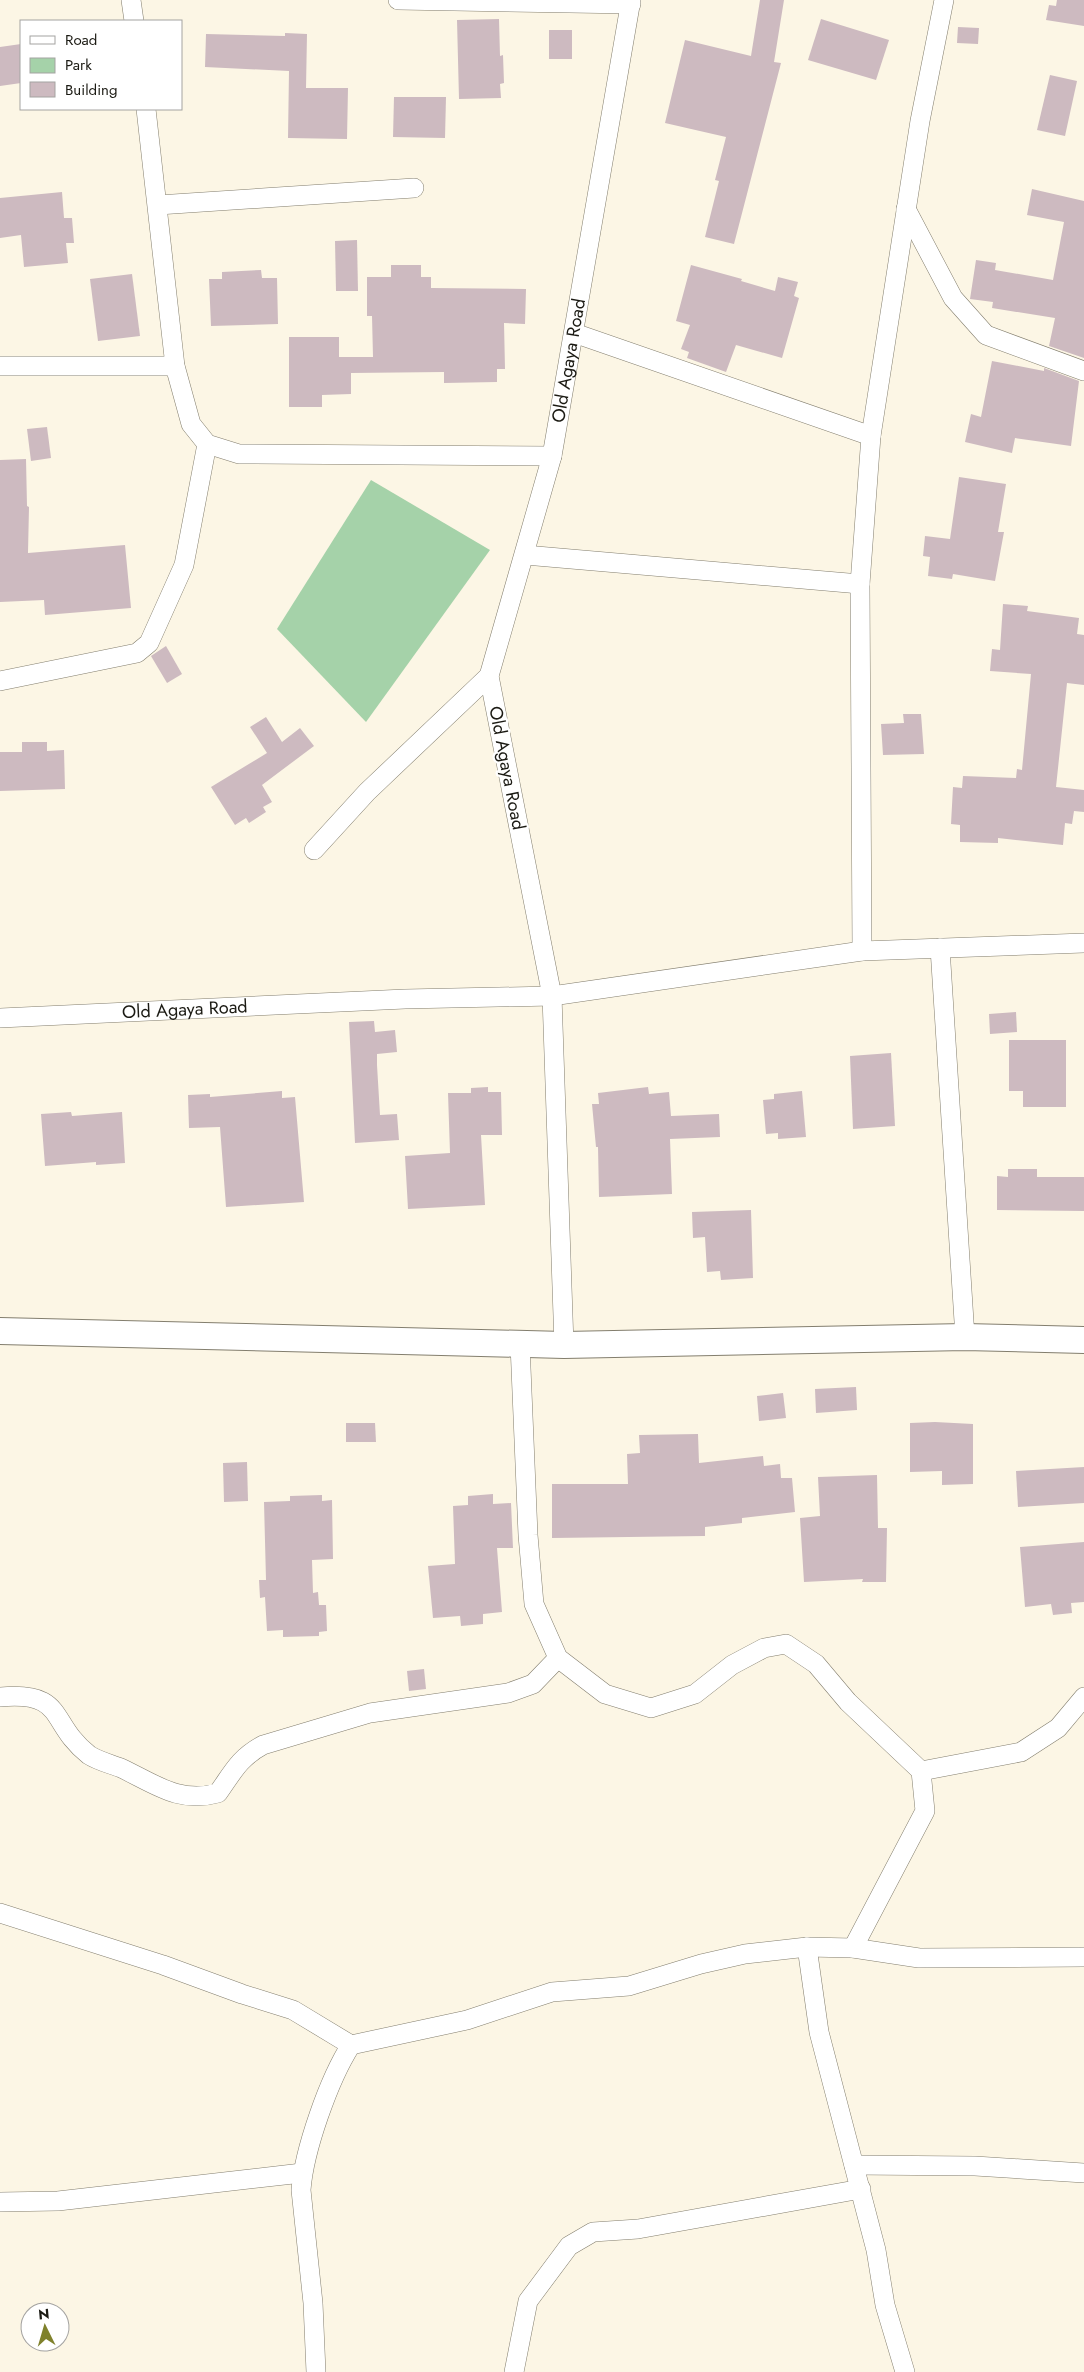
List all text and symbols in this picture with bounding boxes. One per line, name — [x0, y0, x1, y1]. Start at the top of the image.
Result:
legend — [20, 20, 182, 110]
text: Road — [65, 29, 97, 51]
text: Park — [65, 54, 92, 76]
text: Building — [65, 79, 117, 101]
street label: Old Agaya Road — [545, 296, 592, 425]
street label: Old Agaya Road — [482, 704, 532, 832]
street label: Old Agaya Road — [121, 993, 248, 1025]
north arrow — [20, 2302, 70, 2352]
text: N — [37, 2304, 50, 2324]

